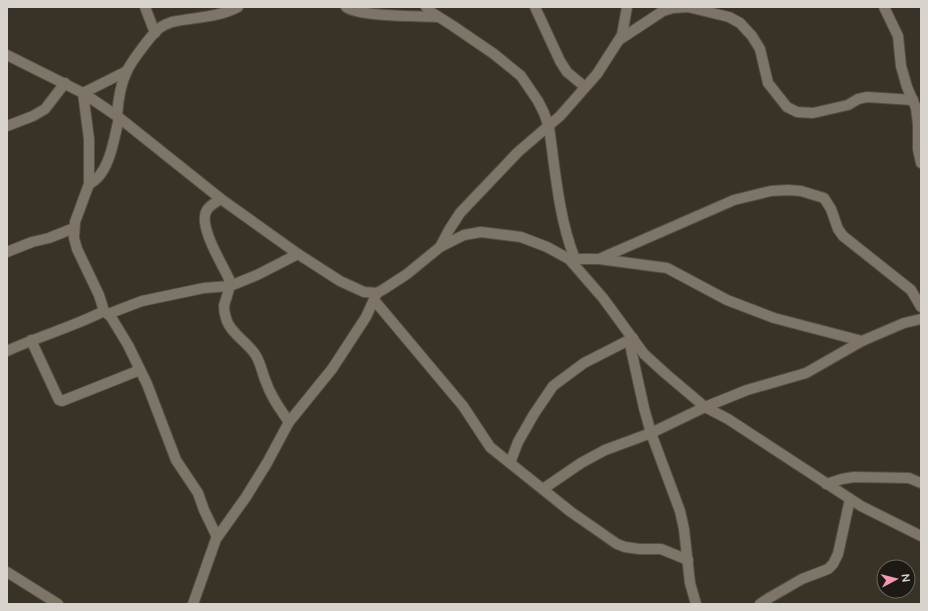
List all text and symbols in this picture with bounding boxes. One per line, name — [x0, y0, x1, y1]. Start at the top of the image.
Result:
north arrow — [876, 559, 916, 599]
text: N — [898, 573, 913, 583]

